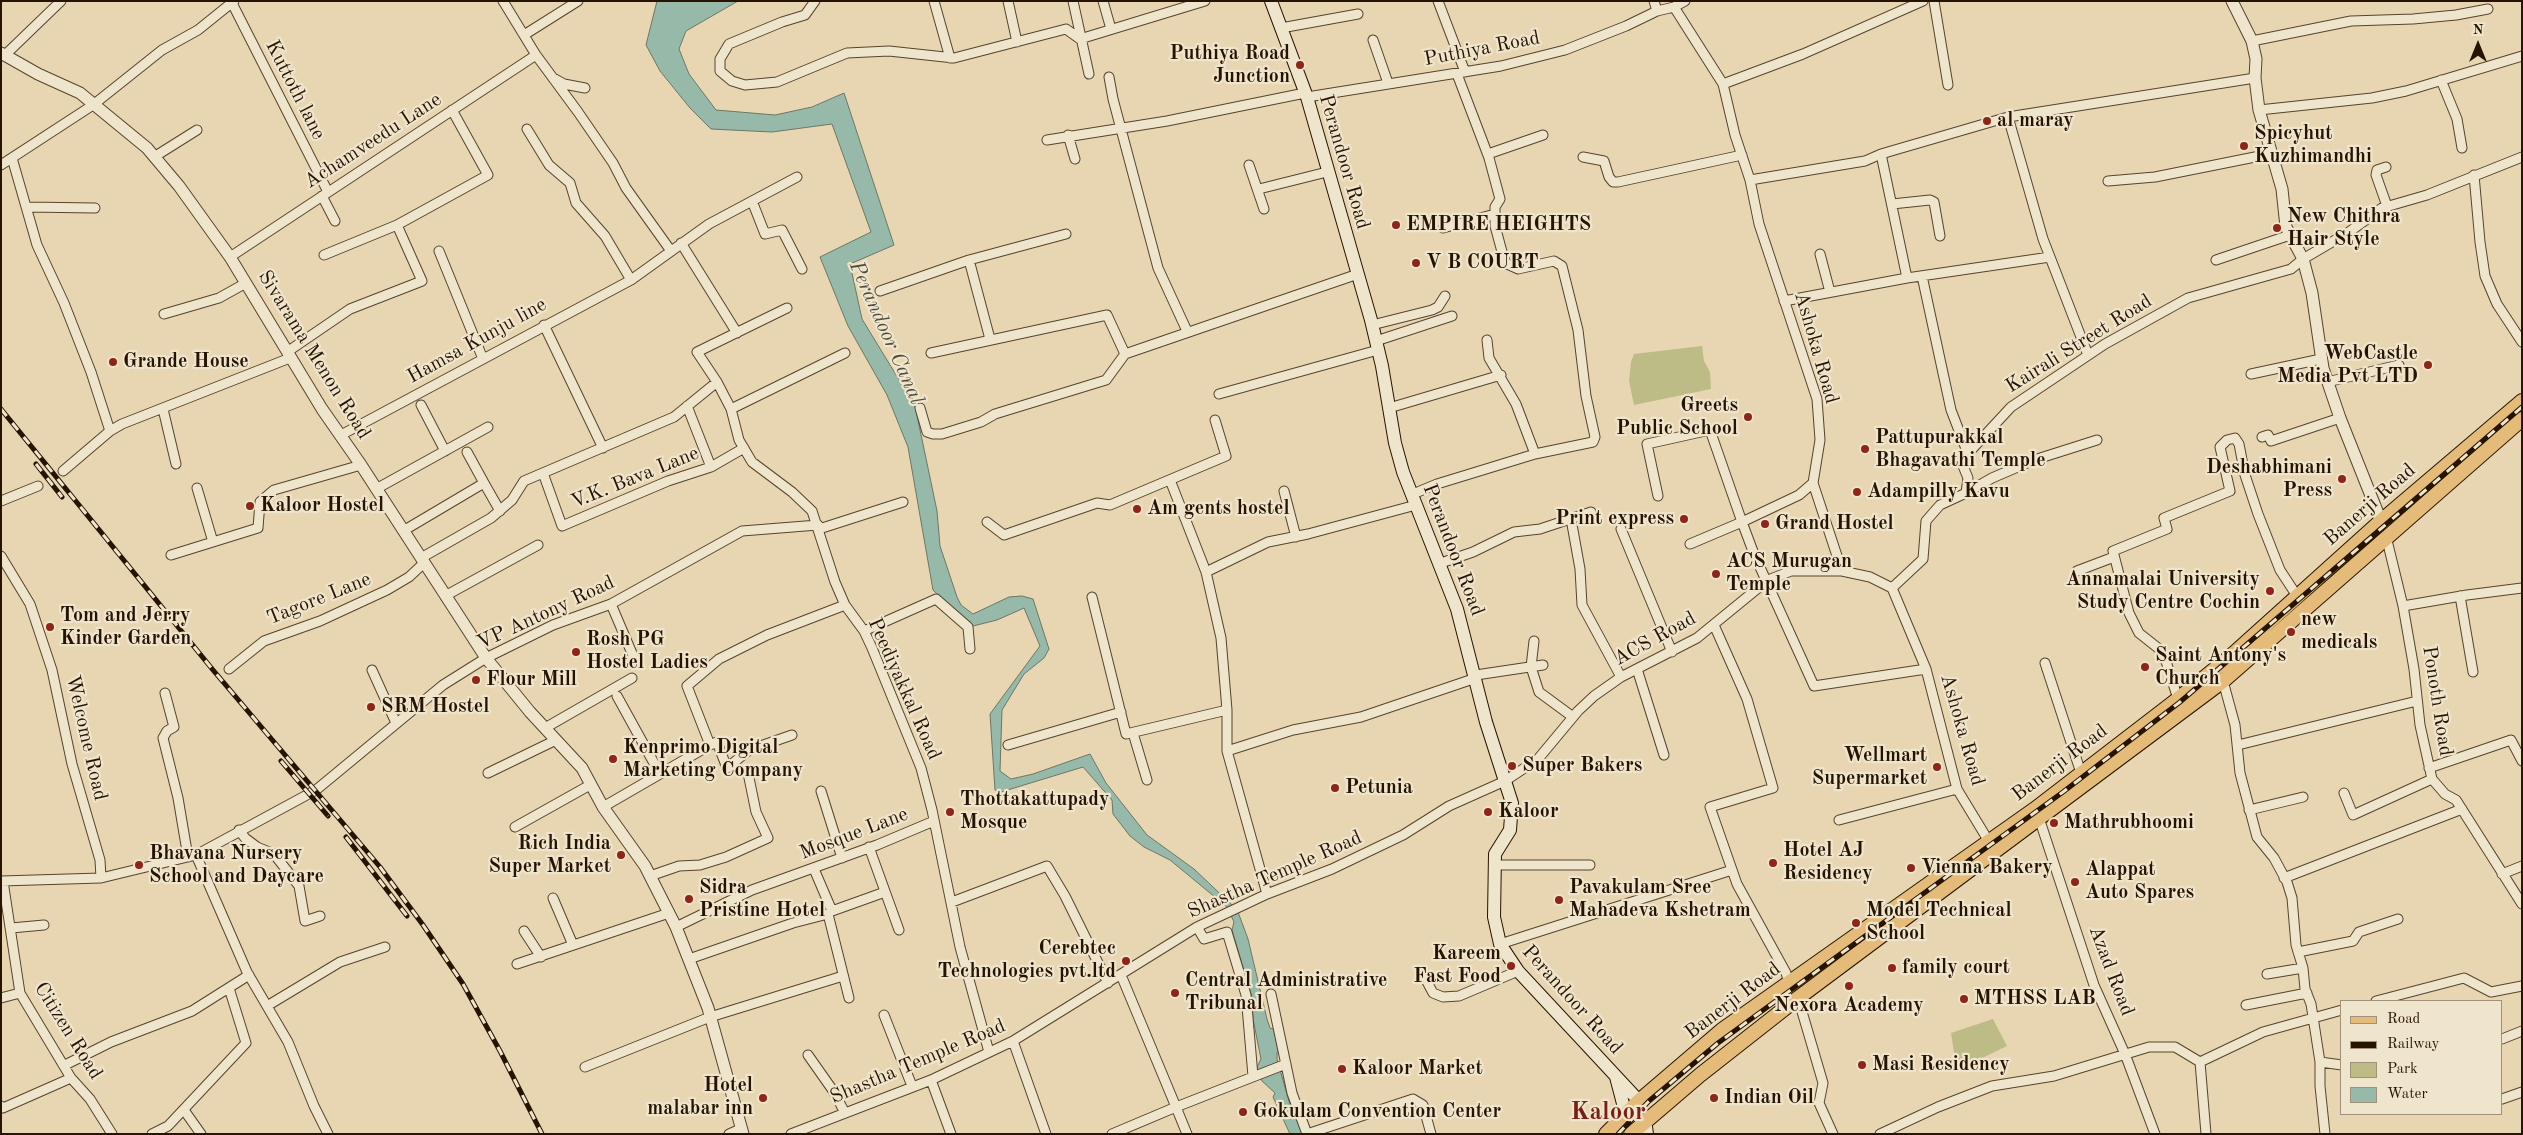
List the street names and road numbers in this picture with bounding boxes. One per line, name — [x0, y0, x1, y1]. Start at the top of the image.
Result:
street label: Puthiya Road — [1422, 26, 1542, 72]
street label: Kuttoth lane — [260, 36, 330, 144]
street label: Achamveedu Lane — [300, 88, 446, 194]
street label: Perandoor Road — [1313, 92, 1375, 232]
street label: Sivarama Menon Road — [252, 266, 376, 444]
street label: Ashoka Road — [1789, 289, 1843, 407]
street label: Kairali Street Road — [2001, 289, 2157, 399]
street label: Hamsa Kunju line — [403, 293, 551, 389]
street label: V.K. Bava Lane — [567, 441, 703, 515]
street label: Banerji Road — [2319, 459, 2421, 551]
street label: Perandoor Road — [1417, 481, 1489, 619]
street label: Tagore Lane — [263, 567, 375, 631]
street label: VP Antony Road — [473, 571, 619, 655]
street label: ACS Road — [1610, 607, 1700, 671]
street label: Peediyakkal Road — [862, 614, 946, 764]
street label: Ponoth Road — [2416, 644, 2458, 758]
street label: Ashoka Road — [1935, 671, 1989, 789]
street label: Welcome Road — [60, 673, 112, 803]
street label: Banerji Road — [2007, 719, 2113, 807]
street label: Mosque Lane — [796, 802, 912, 866]
street label: Shastha Temple Road — [1184, 826, 1366, 924]
street label: Azad Road — [2083, 923, 2139, 1019]
street label: Perandoor Road — [1516, 940, 1628, 1060]
street label: Banerji Road — [1680, 957, 1786, 1045]
street label: Citizen Road — [29, 978, 107, 1084]
street label: Shastha Temple Road — [827, 1014, 1009, 1110]

